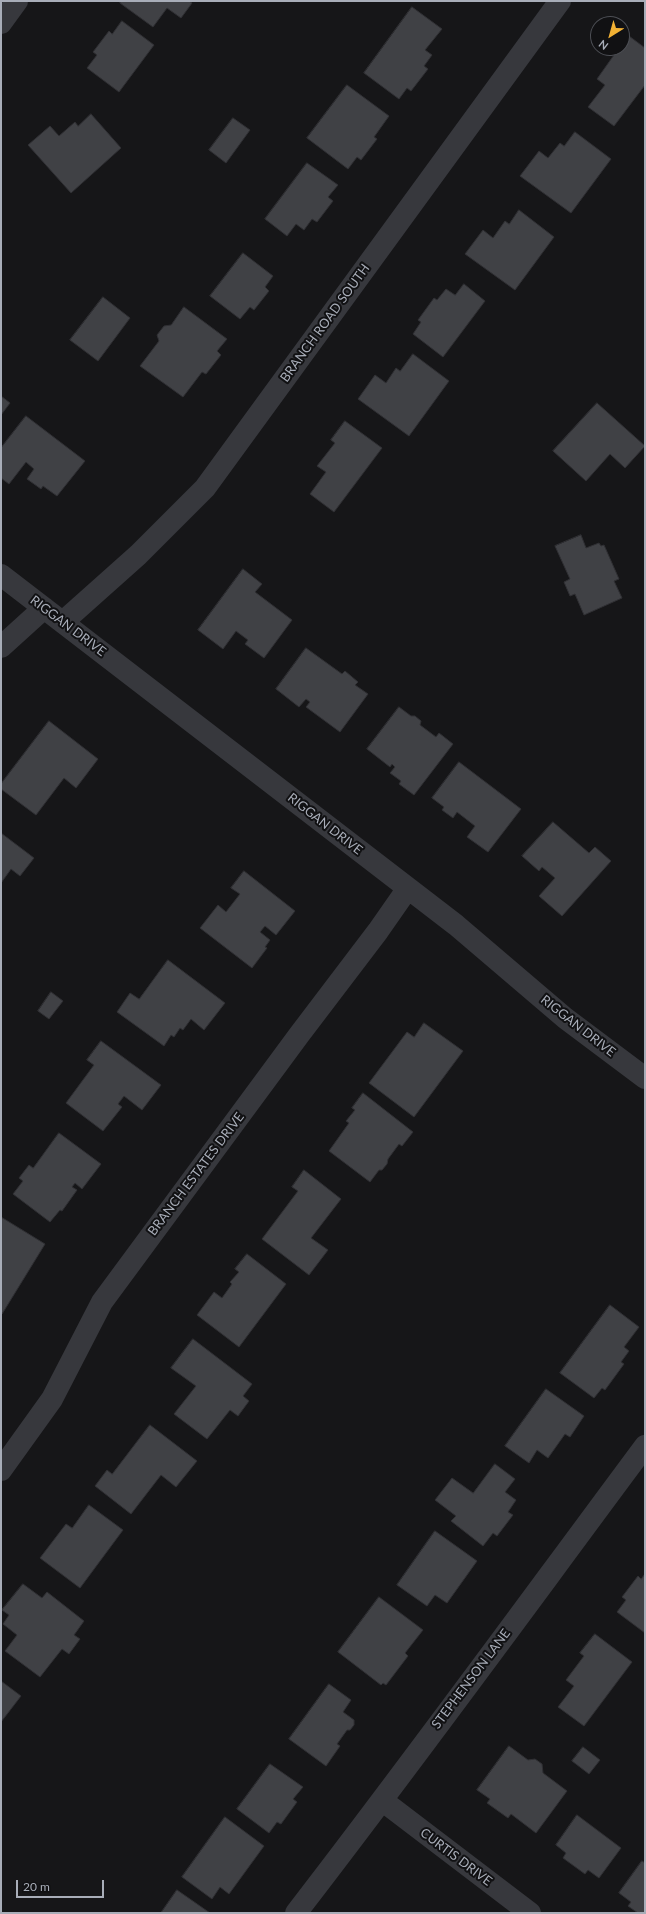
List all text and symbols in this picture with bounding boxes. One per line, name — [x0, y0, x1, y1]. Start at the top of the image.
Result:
north arrow — [590, 16, 630, 56]
text: N — [596, 37, 610, 53]
street label: BRANCH ROAD SOUTH — [277, 261, 373, 385]
street label: RIGGAN DRIVE — [27, 592, 109, 660]
street label: RIGGAN DRIVE — [284, 790, 366, 858]
street label: RIGGAN DRIVE — [537, 992, 619, 1060]
street label: BRANCH ESTATES DRIVE — [145, 1109, 247, 1239]
street label: STEPHENSON LANE — [428, 1626, 514, 1732]
street label: CURTIS DRIVE — [417, 1825, 495, 1889]
scale bar — [18, 1872, 106, 1898]
text: 20 m — [23, 1879, 50, 1894]

